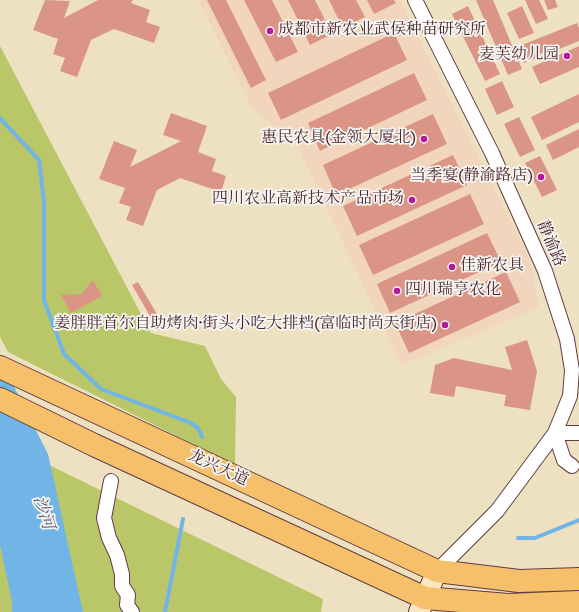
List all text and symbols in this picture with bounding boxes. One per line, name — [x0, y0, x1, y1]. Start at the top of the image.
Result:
place label: 成都市新农业武侯种苗研究所 — [278, 21, 486, 41]
marker: 成都市新农业武侯种苗研究所 — [265, 26, 275, 36]
place label: 麦芙幼儿园 — [479, 46, 559, 66]
marker: 麦芙幼儿园 — [562, 51, 572, 61]
place label: 惠民农具(金领大厦北) — [261, 129, 416, 149]
marker: 惠民农具(金领大厦北) — [419, 134, 429, 144]
place label: 当季宴(静渝路店) — [410, 167, 533, 187]
marker: 当季宴(静渝路店) — [536, 172, 546, 182]
place label: 四川农业高新技术产品市场 — [212, 190, 404, 210]
marker: 四川农业高新技术产品市场 — [407, 195, 417, 205]
street label: 静渝路 — [532, 218, 568, 270]
place label: 佳新农具 — [460, 257, 524, 277]
marker: 佳新农具 — [447, 262, 457, 272]
place label: 四川瑞亨农化 — [405, 281, 501, 301]
marker: 四川瑞亨农化 — [392, 286, 402, 296]
place label: 姜胖胖首尔自助烤肉·街头小吃大排档(富临时尚天街店) — [54, 315, 437, 335]
marker: 姜胖胖首尔自助烤肉·街头小吃大排档(富临时尚天街店) — [440, 320, 450, 330]
street label: 龙兴大道 — [185, 447, 251, 491]
water label: 沙河 — [27, 494, 57, 532]

